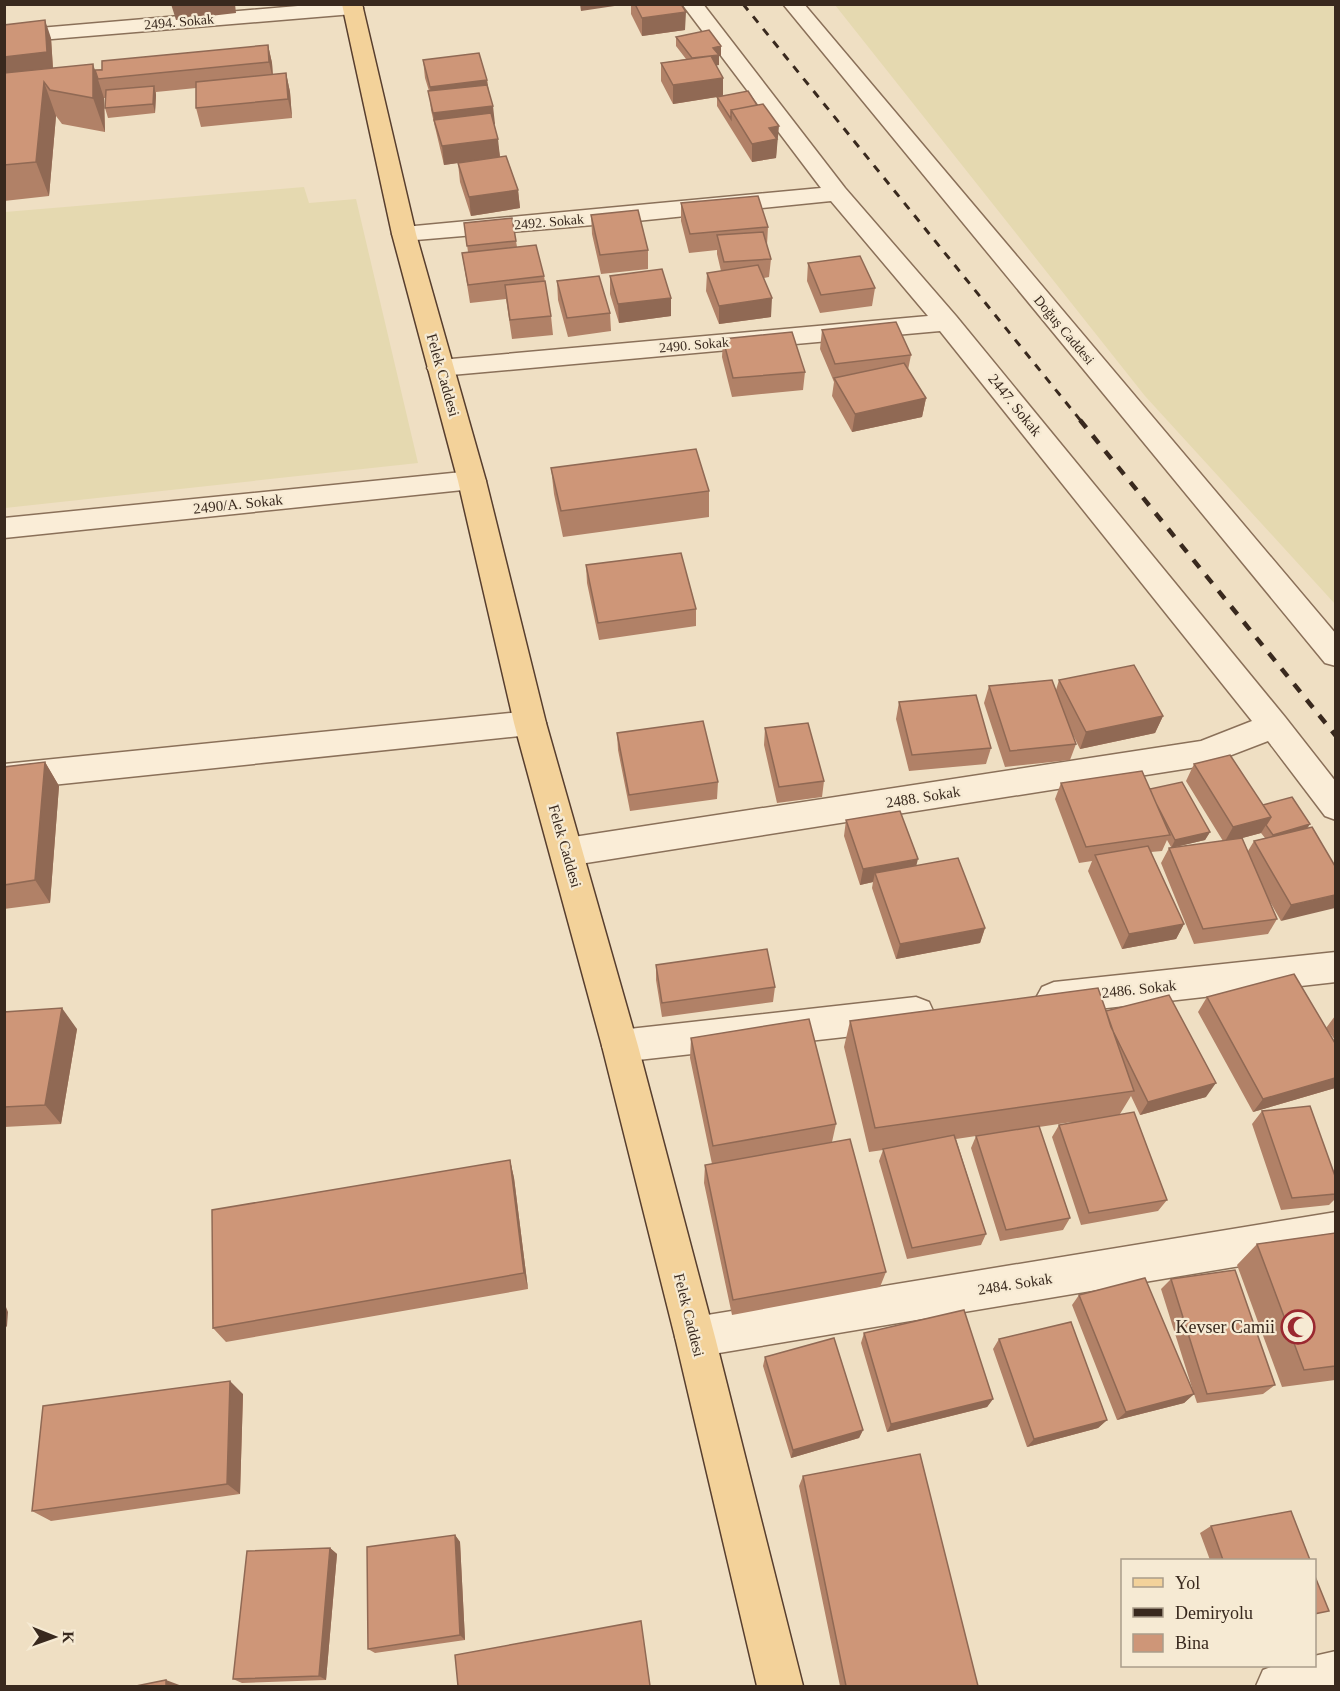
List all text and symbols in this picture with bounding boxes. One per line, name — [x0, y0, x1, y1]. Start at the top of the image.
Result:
street label: 2494. Sokak — [143, 11, 215, 33]
street label: 2492. Sokak — [513, 211, 585, 233]
street label: Doğuş Caddesi — [1031, 293, 1097, 368]
street label: Felek Caddesi — [424, 332, 462, 418]
street label: 2490. Sokak — [658, 334, 730, 356]
street label: 2447. Sokak — [985, 371, 1045, 440]
street label: 2490/A. Sokak — [192, 491, 284, 517]
street label: 2488. Sokak — [885, 783, 962, 811]
street label: Felek Caddesi — [546, 803, 584, 889]
street label: 2486. Sokak — [1101, 977, 1178, 1001]
street label: 2484. Sokak — [977, 1270, 1054, 1298]
street label: Felek Caddesi — [671, 1272, 707, 1358]
mosque icon: Kevser Camii — [1280, 1309, 1316, 1345]
place label: Kevser Camii — [1176, 1317, 1275, 1337]
legend — [1121, 1559, 1316, 1667]
text: Yol — [1175, 1573, 1200, 1593]
text: Demiryolu — [1175, 1603, 1253, 1623]
north arrow — [24, 1607, 84, 1667]
text: K — [60, 1631, 77, 1644]
text: Bina — [1175, 1633, 1209, 1653]

